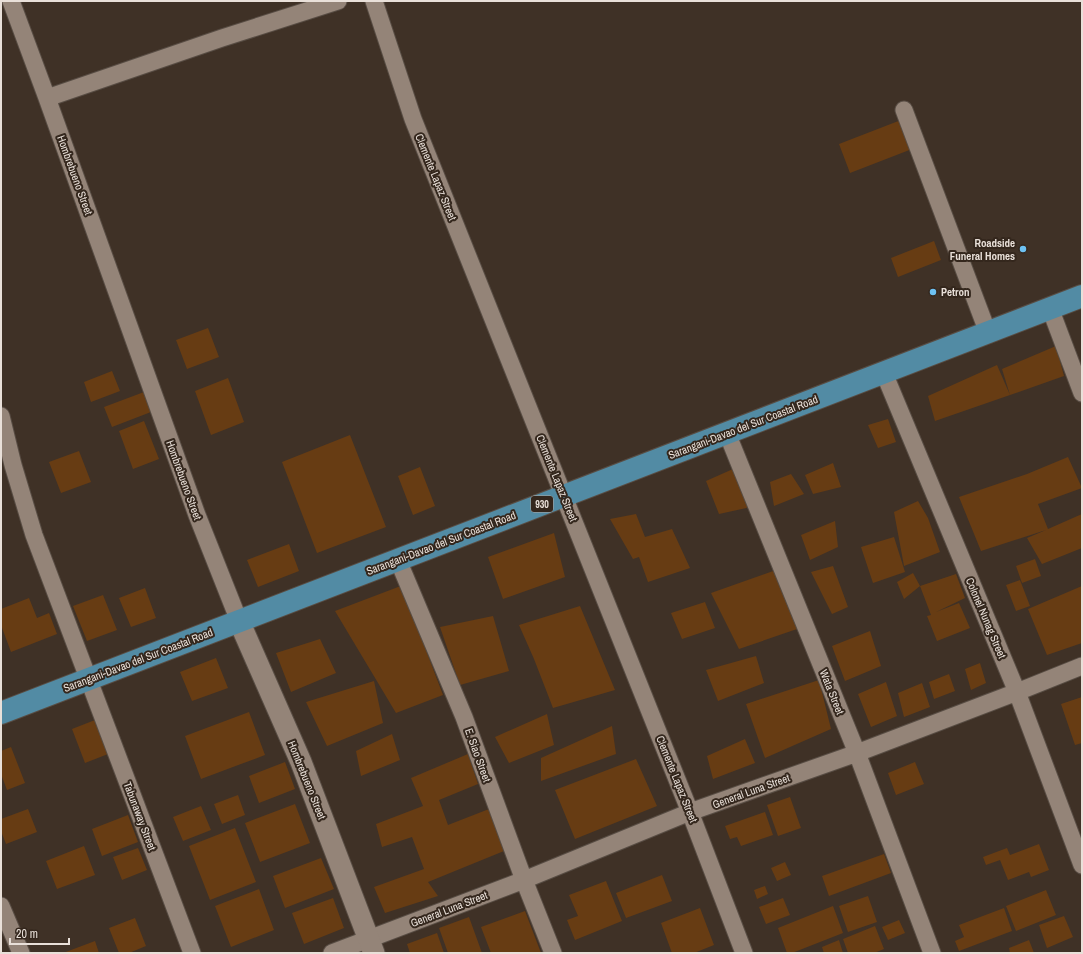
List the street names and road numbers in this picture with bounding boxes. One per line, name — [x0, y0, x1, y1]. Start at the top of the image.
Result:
street label: Clemente Lapaz Street — [412, 132, 460, 223]
street label: Hombrebueno Street — [54, 133, 96, 217]
street label: Sarangani-Davao del Sur Coastal Road — [666, 392, 820, 462]
street label: Clemente Lapaz Street — [533, 433, 581, 524]
street label: Hombrebueno Street — [163, 438, 205, 522]
road number: 930 — [531, 496, 553, 512]
street label: Sarangani-Davao del Sur Coastal Road — [364, 508, 518, 578]
street label: Colonel Nunag Street — [963, 576, 1009, 661]
street label: Sarangani-Davao del Sur Coastal Road — [61, 625, 215, 695]
street label: Wata Street — [817, 667, 848, 717]
street label: E. Siao Street — [462, 726, 494, 784]
street label: Clemente Lapaz Street — [653, 734, 701, 825]
street label: Hombrebueno Street — [285, 739, 329, 822]
street label: General Luna Street — [710, 770, 792, 811]
street label: Tabunaway Street — [120, 780, 160, 853]
street label: General Luna Street — [409, 888, 490, 930]

